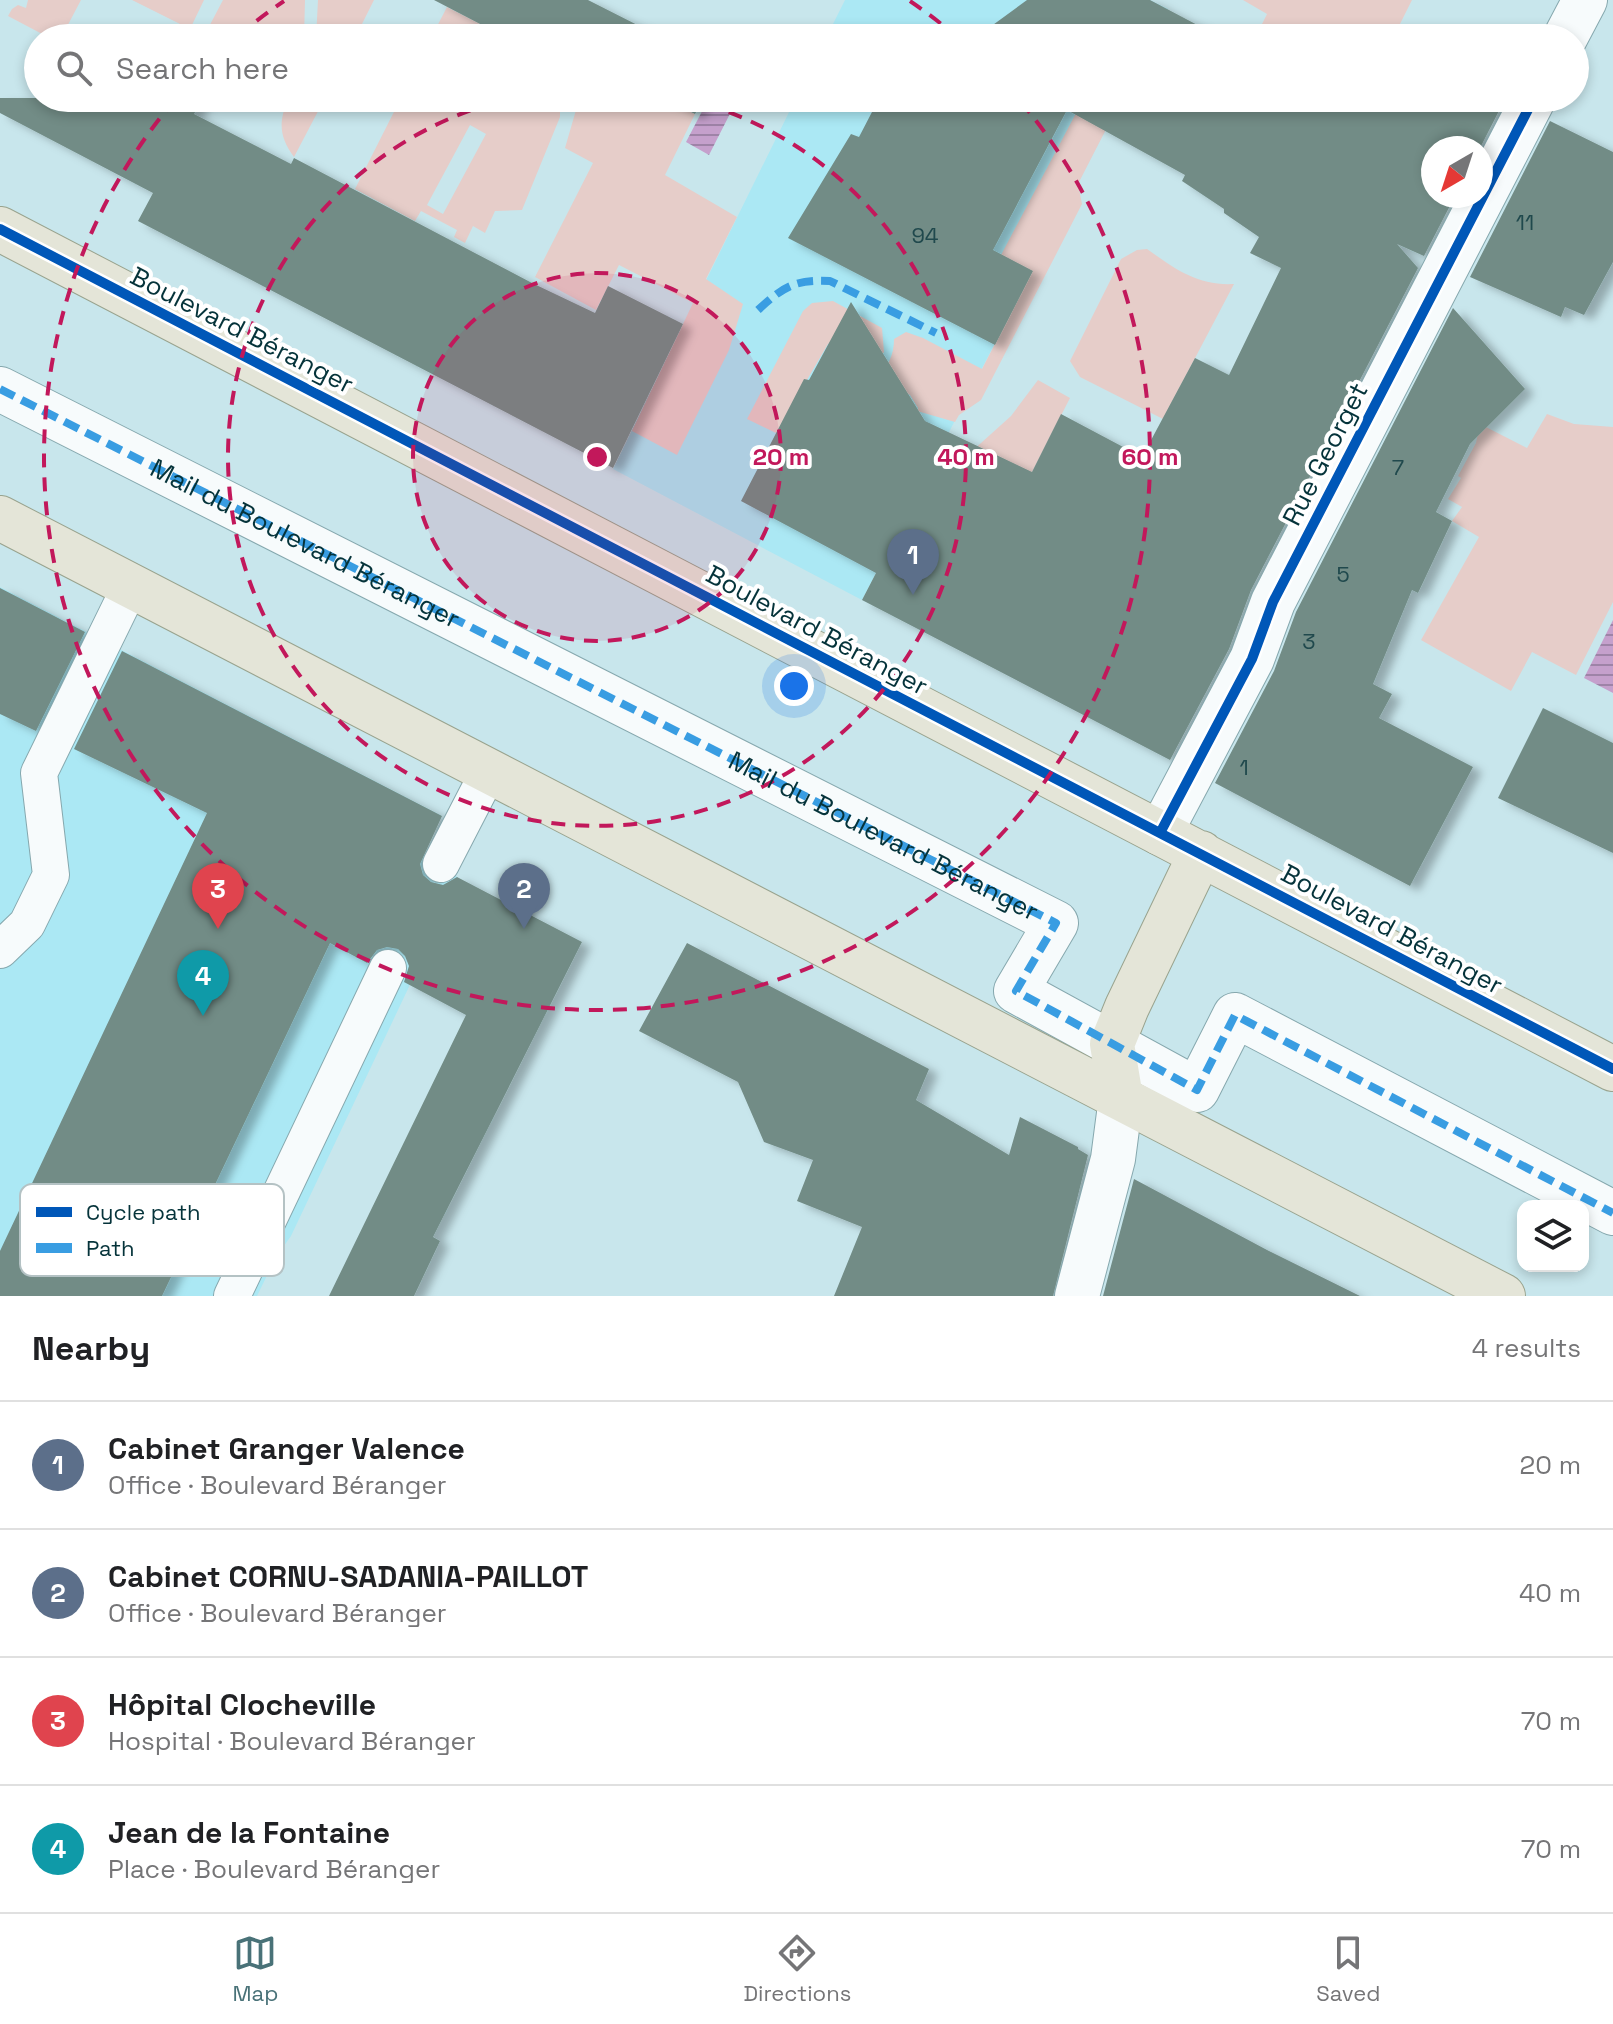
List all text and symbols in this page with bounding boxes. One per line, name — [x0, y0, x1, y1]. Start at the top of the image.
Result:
search box — [24, 24, 1589, 112]
icon: search — [52, 46, 96, 90]
text: Search here — [116, 49, 289, 88]
north arrow — [1421, 136, 1493, 208]
house number: 11 — [1516, 208, 1534, 236]
house number: 94 — [911, 221, 939, 249]
street label: Boulevard Béranger — [124, 259, 360, 401]
street label: Rue Georget — [1274, 377, 1376, 531]
text: 20 m — [753, 441, 809, 472]
text: 40 m — [937, 441, 995, 472]
text: 60 m — [1122, 441, 1178, 472]
centre of rings — [583, 443, 611, 471]
street label: Mail du Boulevard Béranger — [145, 451, 466, 636]
house number: 7 — [1392, 453, 1404, 481]
pin: 1 — [887, 529, 939, 595]
street label: Boulevard Béranger — [700, 557, 934, 703]
house number: 5 — [1336, 560, 1350, 588]
house number: 3 — [1302, 627, 1316, 655]
your location — [774, 666, 814, 706]
street label: Mail du Boulevard Béranger — [723, 743, 1044, 928]
house number: 1 — [1239, 753, 1249, 781]
street label: Boulevard Béranger — [1275, 856, 1509, 1002]
pin: 3 — [192, 863, 244, 929]
pin: 2 — [498, 863, 550, 929]
pin: 4 — [177, 950, 229, 1016]
legend — [20, 1184, 284, 1276]
text: Cycle path — [86, 1198, 201, 1226]
map controls — [1517, 1200, 1589, 1272]
button: layers — [1517, 1200, 1589, 1272]
text: Path — [86, 1234, 135, 1262]
text: Nearby — [32, 1327, 150, 1370]
text: 4 results — [1472, 1331, 1581, 1365]
text: Cabinet Granger Valence — [108, 1429, 465, 1468]
text: 1 — [52, 1448, 64, 1482]
text: 20 m — [1520, 1448, 1581, 1482]
text: Office · Boulevard Béranger — [108, 1468, 447, 1502]
text: Cabinet CORNU-SADANIA-PAILLOT — [108, 1557, 588, 1596]
text: 2 — [50, 1576, 66, 1610]
text: 40 m — [1519, 1576, 1581, 1610]
text: Office · Boulevard Béranger — [108, 1596, 447, 1630]
text: Hôpital Clocheville — [108, 1685, 376, 1724]
text: 3 — [50, 1704, 66, 1738]
text: 70 m — [1521, 1704, 1581, 1738]
text: Hospital · Boulevard Béranger — [108, 1724, 476, 1758]
text: Jean de la Fontaine — [108, 1813, 390, 1852]
text: 4 — [50, 1832, 66, 1866]
text: 70 m — [1521, 1832, 1581, 1866]
text: Place · Boulevard Béranger — [108, 1852, 440, 1886]
tab: Map — [233, 1931, 278, 2007]
tab: Directions — [743, 1931, 851, 2007]
tab: Saved — [1316, 1931, 1380, 2007]

